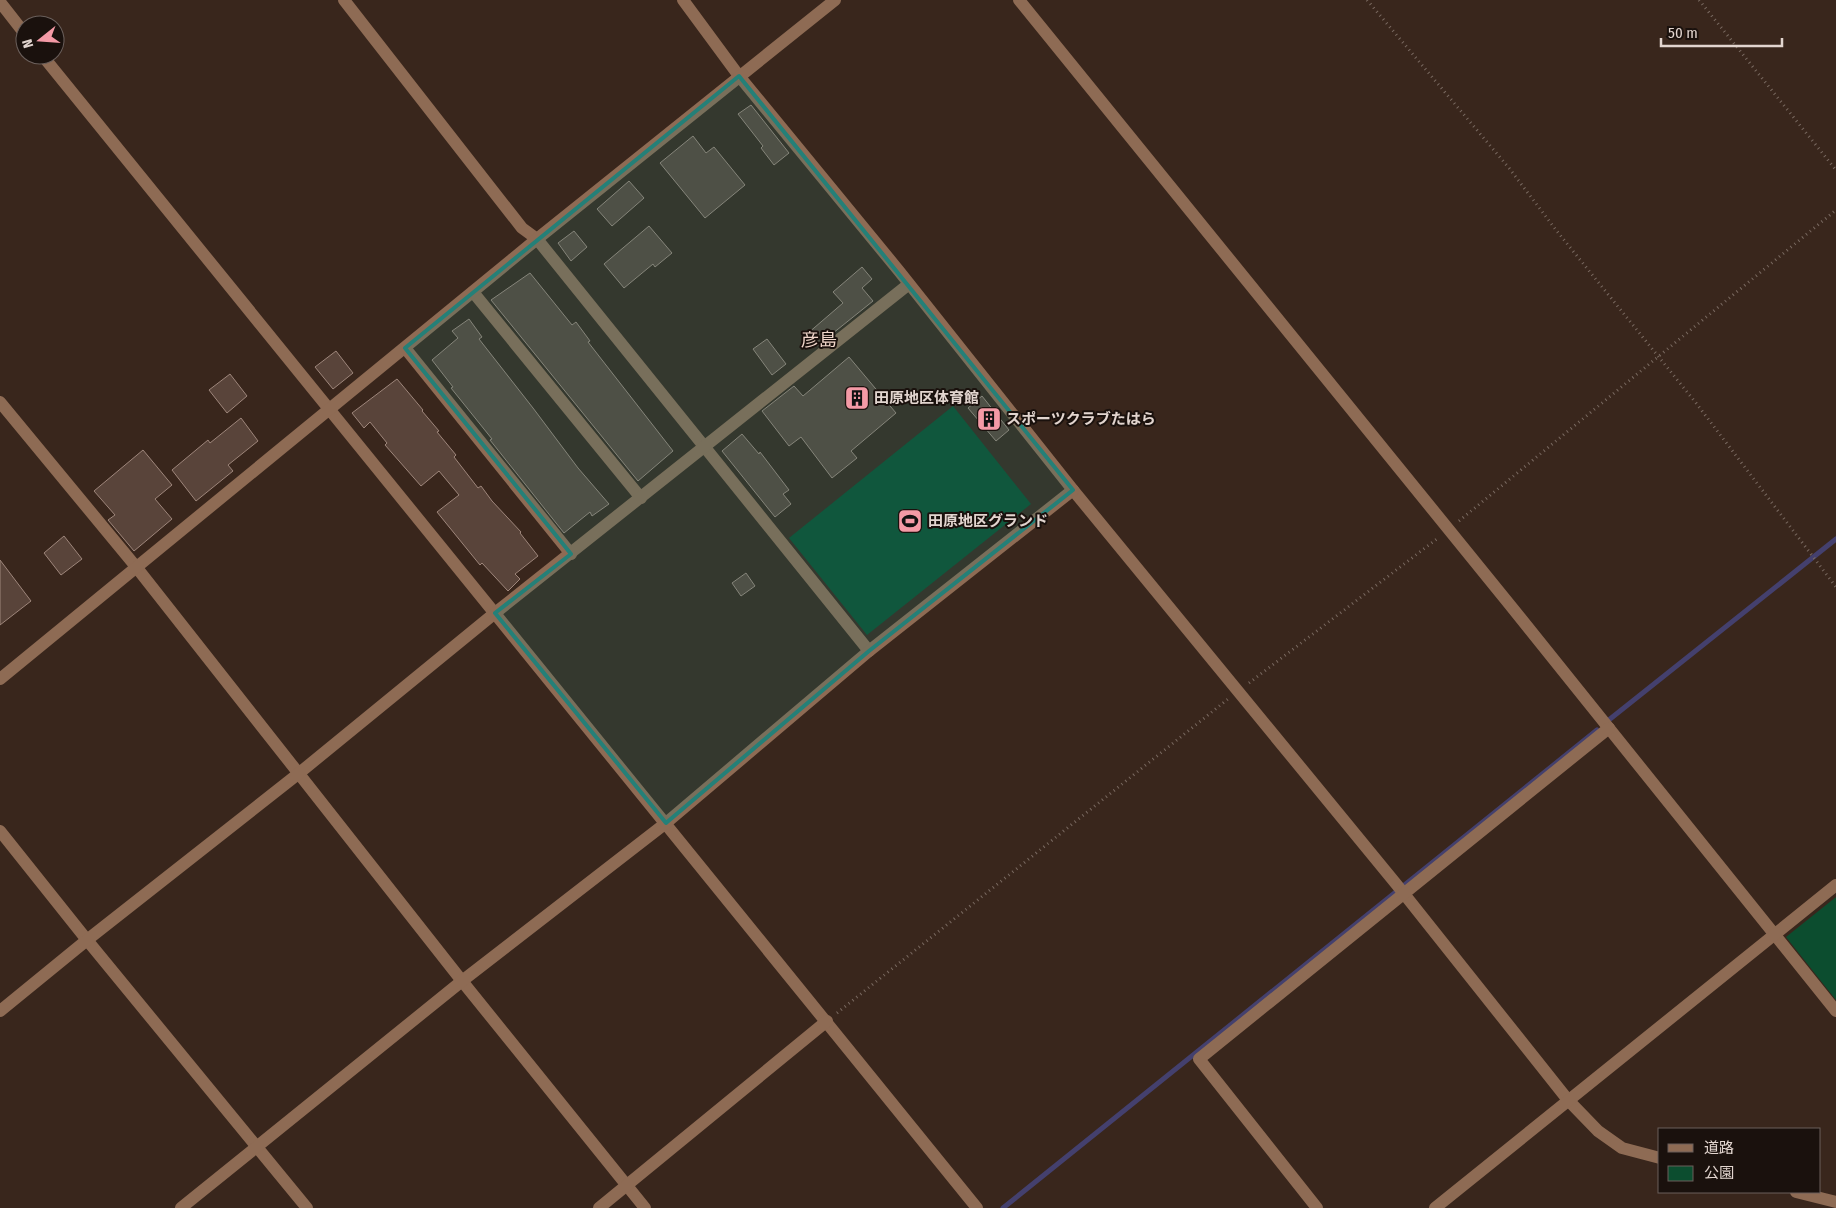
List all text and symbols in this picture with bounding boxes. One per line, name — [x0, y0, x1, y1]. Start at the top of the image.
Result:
north arrow — [15, 15, 65, 65]
scale bar — [1661, 15, 1782, 47]
text: 50 m — [1668, 24, 1698, 42]
text: N — [19, 37, 37, 50]
district label: 彦島 — [801, 329, 837, 351]
building icon: 田原地区体育館 — [844, 385, 870, 411]
place label: 田原地区体育館 — [874, 389, 979, 407]
building icon: スポーツクラブたはら — [976, 406, 1002, 432]
place label: スポーツクラブたはら — [1006, 410, 1156, 428]
sports icon: 田原地区グランド — [897, 508, 923, 534]
place label: 田原地区グランド — [928, 512, 1048, 530]
legend — [1658, 1128, 1821, 1193]
text: 道路 — [1704, 1139, 1734, 1157]
text: 公園 — [1704, 1164, 1734, 1182]

